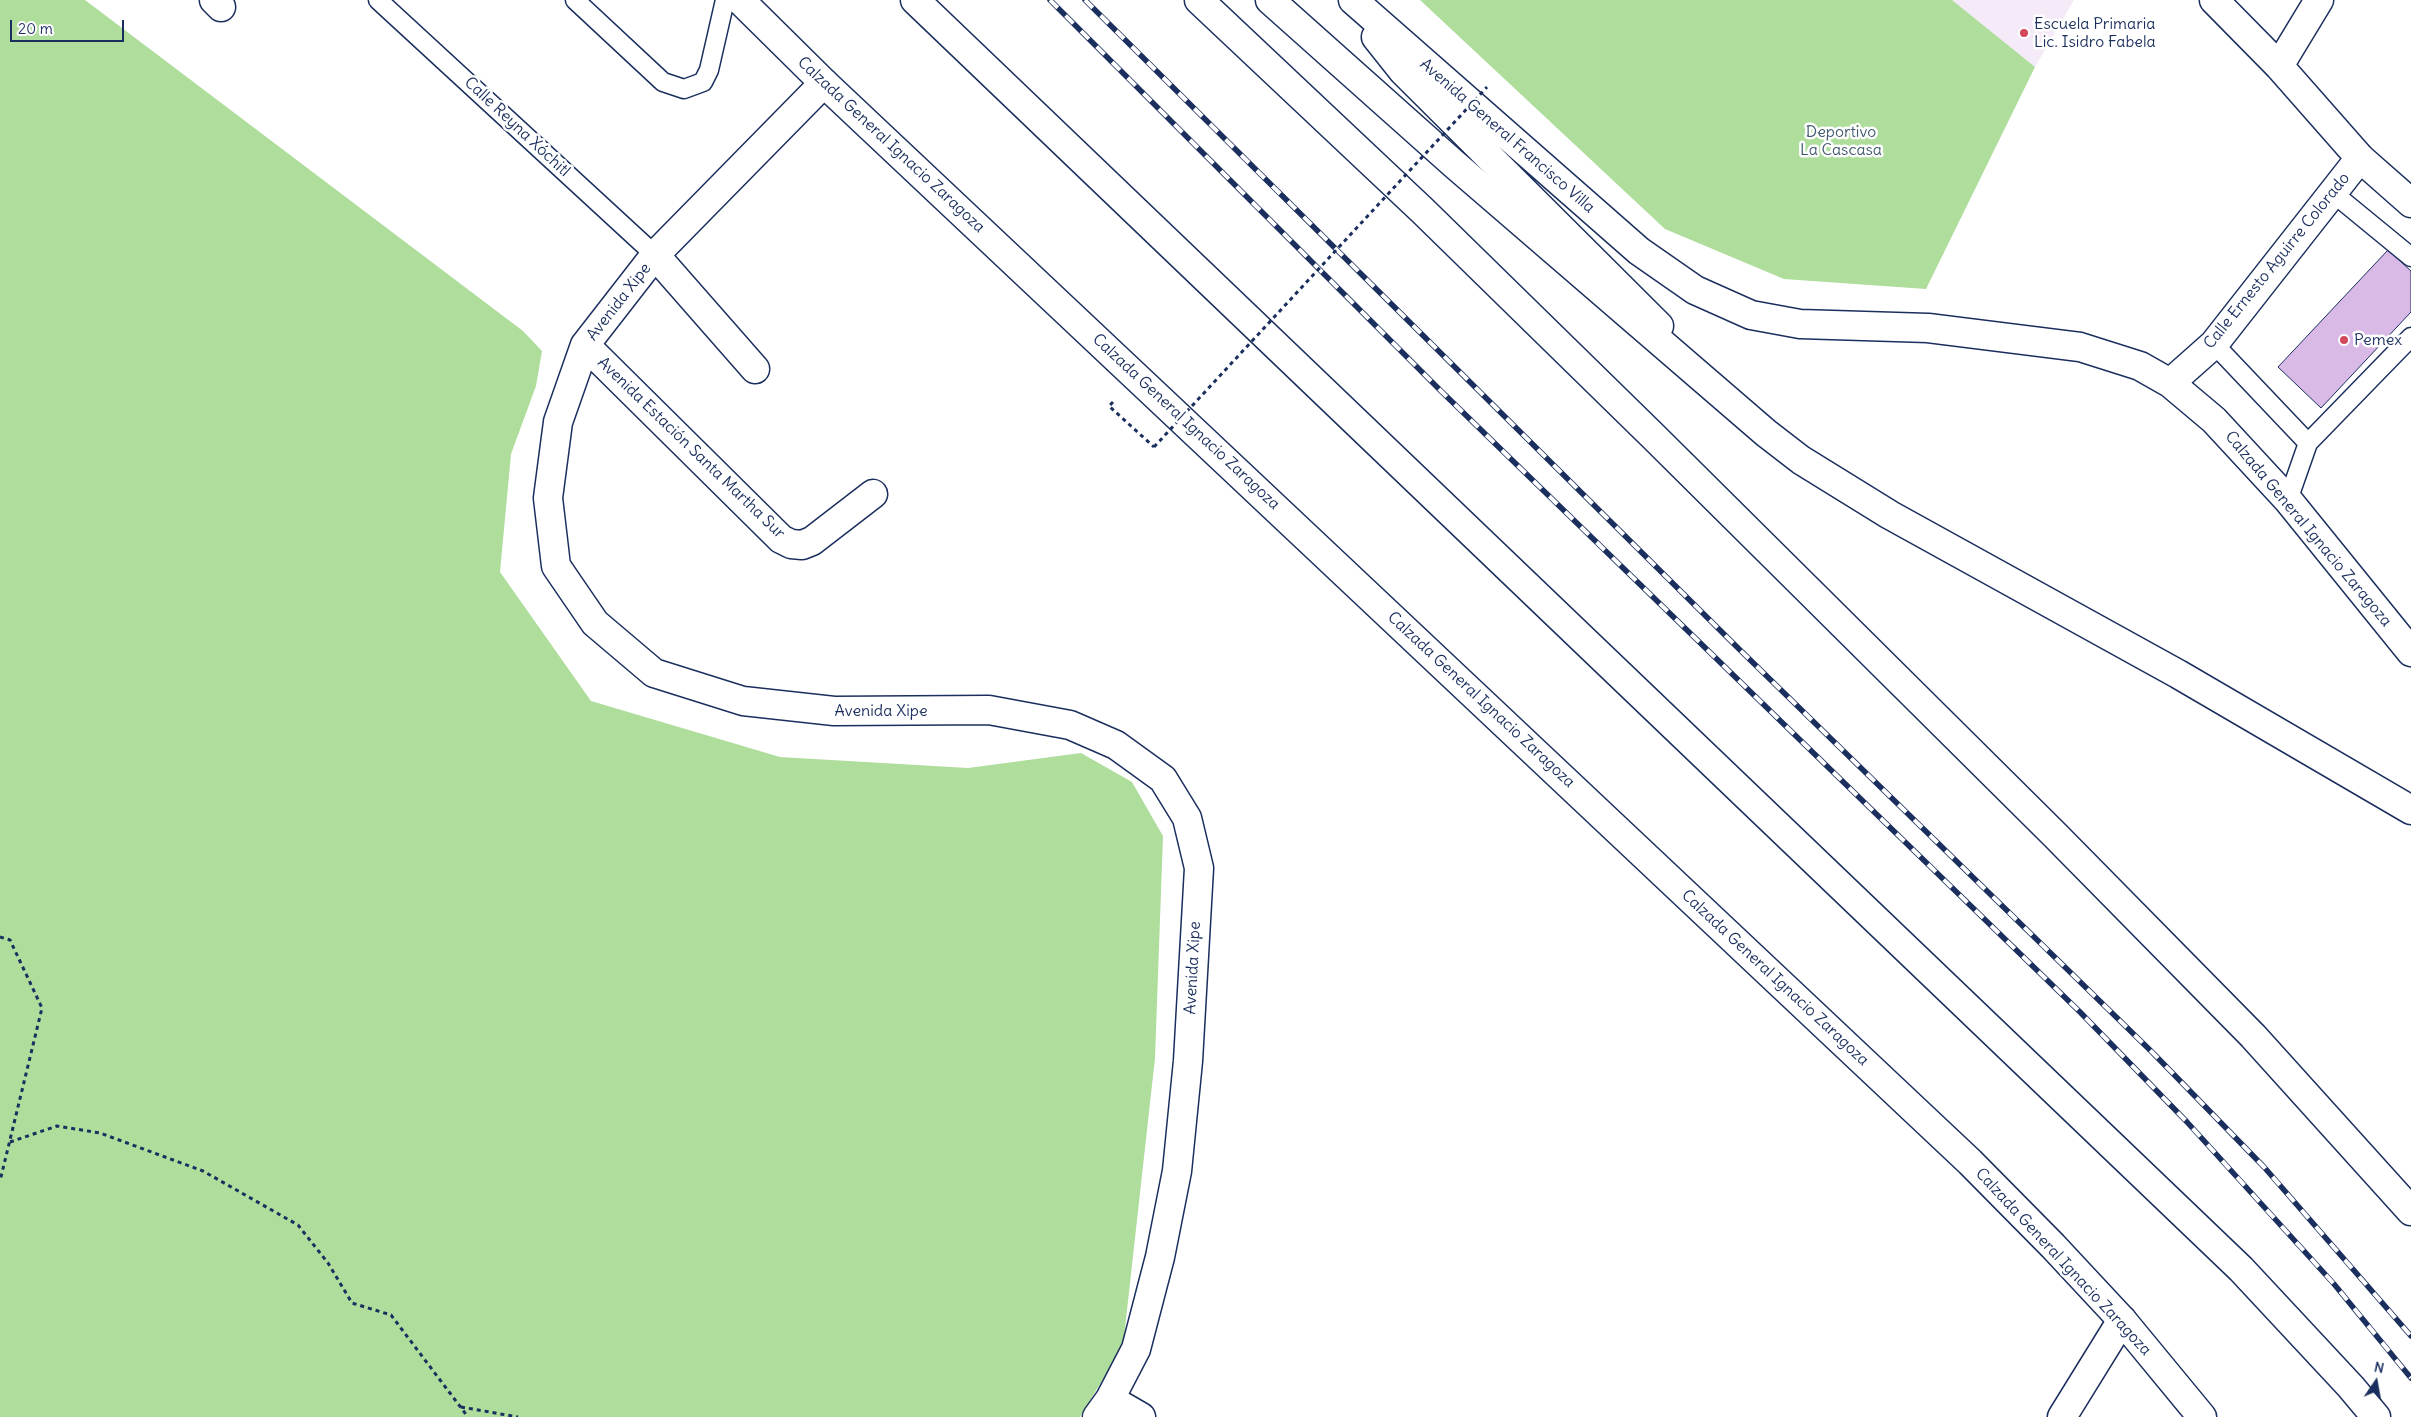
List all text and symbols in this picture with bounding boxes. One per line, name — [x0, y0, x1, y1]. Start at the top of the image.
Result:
scale bar — [12, 10, 126, 42]
place label: Escuela Primaria Lic. Isidro Fabela — [2034, 14, 2156, 52]
text: 20 m — [18, 19, 53, 38]
marker: Escuela Primaria Lic. Isidro Fabela — [2018, 27, 2030, 39]
street label: Calzada General Ignacio Zaragoza — [793, 53, 989, 237]
street label: Avenida General Francisco Villa — [1416, 55, 1598, 217]
street label: Calle Reyna Xóchitl — [460, 73, 574, 181]
park label: Deportivo La Cascasa — [1800, 122, 1882, 160]
street label: Calle Ernesto Aguirre Colorado — [2200, 169, 2354, 353]
street label: Avenida Xipe — [583, 259, 655, 345]
street label: Calzada General Ignacio Zaragoza — [1088, 330, 1284, 514]
place label: Pemex — [2354, 330, 2402, 350]
marker: Pemex — [2338, 334, 2350, 346]
street label: Avenida Estación Santa Martha Sur — [593, 353, 789, 543]
street label: Calzada General Ignacio Zaragoza — [2221, 427, 2395, 631]
street label: Calzada General Ignacio Zaragoza — [1383, 608, 1579, 792]
street label: Avenida Xipe — [834, 701, 928, 721]
street label: Calzada General Ignacio Zaragoza — [1677, 886, 1873, 1070]
street label: Avenida Xipe — [1181, 921, 1205, 1015]
street label: Calzada General Ignacio Zaragoza — [1971, 1164, 2155, 1360]
north arrow — [2351, 1357, 2401, 1407]
text: N — [2373, 1358, 2386, 1377]

